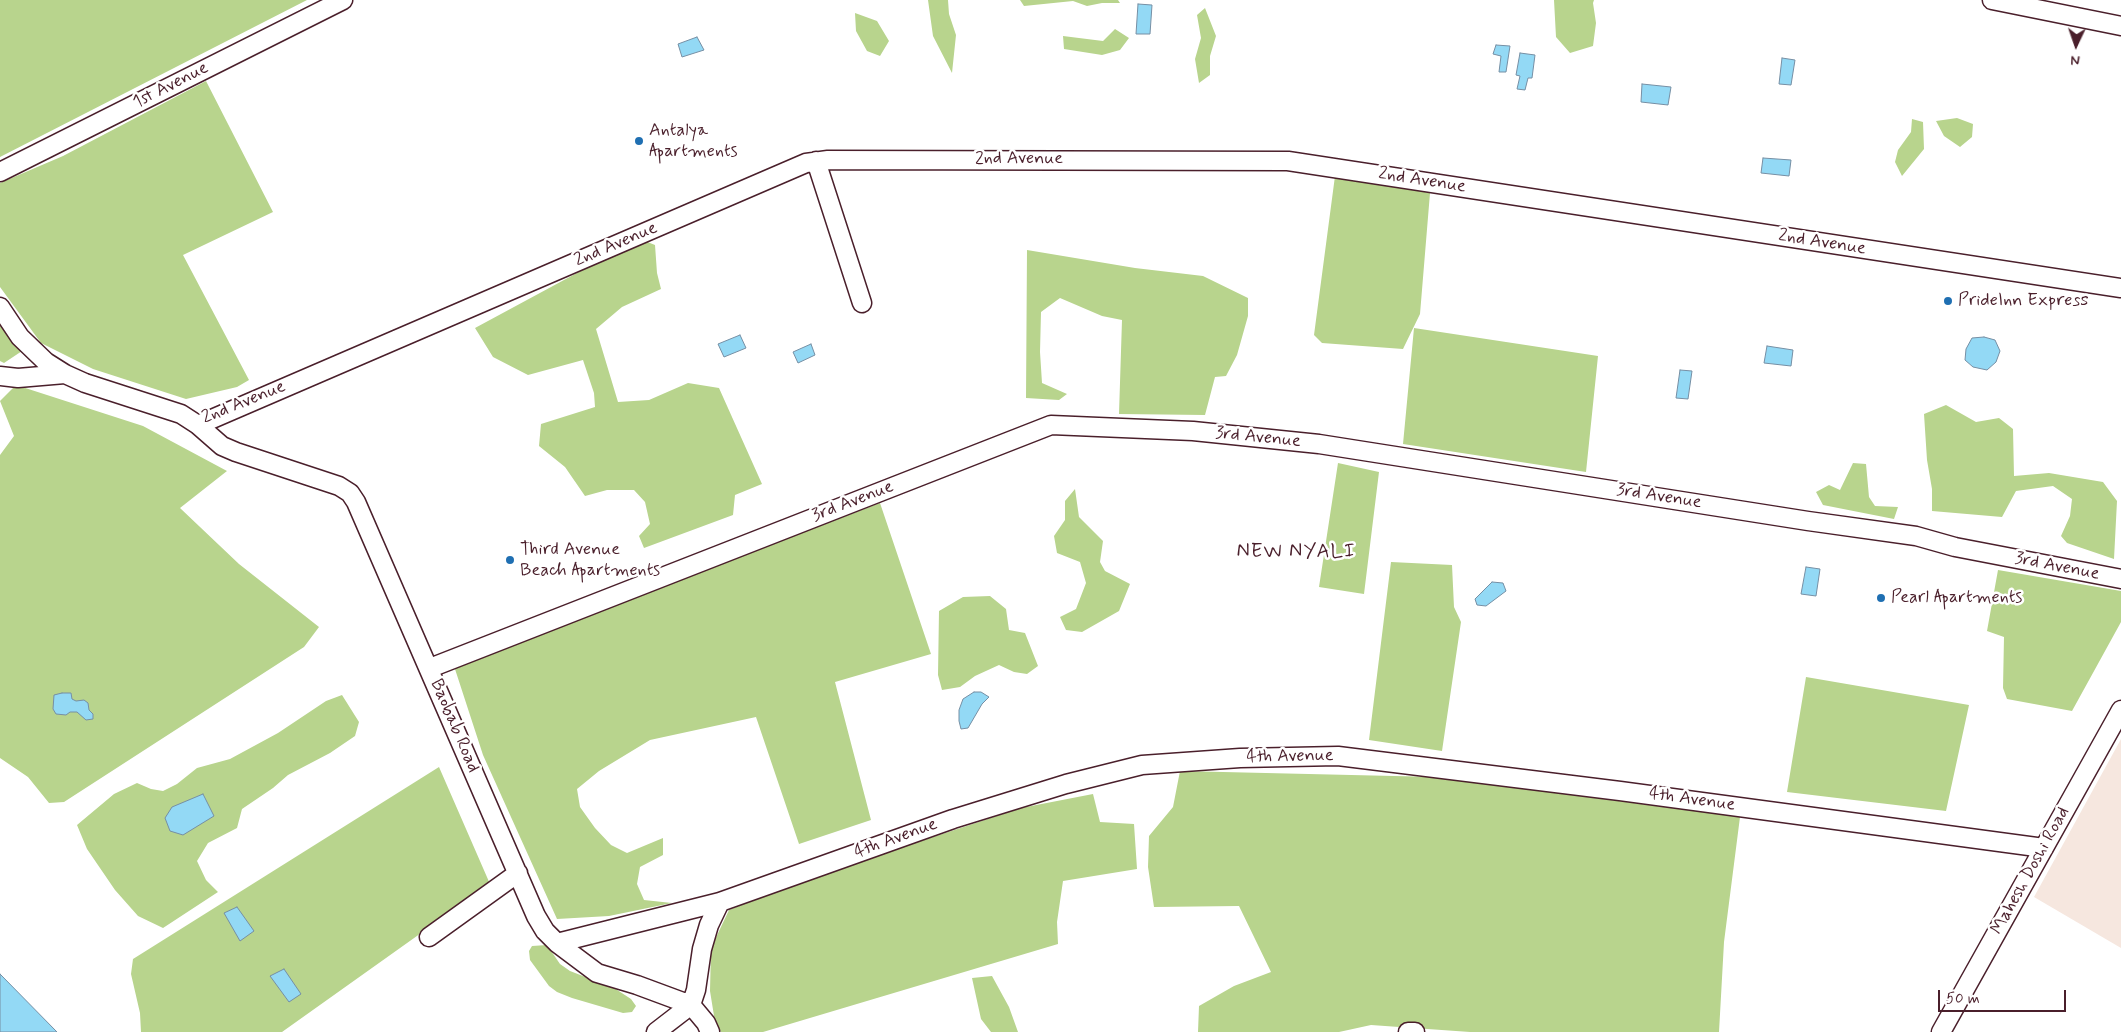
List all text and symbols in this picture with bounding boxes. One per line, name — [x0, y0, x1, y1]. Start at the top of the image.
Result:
north arrow — [2051, 20, 2101, 70]
text: N — [2070, 51, 2080, 69]
street label: 1st Avenue — [130, 58, 212, 114]
place label: Antalya Apartments — [649, 120, 737, 162]
marker: Antalya Apartments — [633, 135, 645, 147]
street label: 2nd Avenue — [975, 148, 1063, 170]
street label: 2nd Avenue — [1377, 163, 1467, 199]
street label: 2nd Avenue — [571, 218, 661, 272]
street label: 2nd Avenue — [1777, 225, 1867, 261]
place label: PrideInn Express — [1958, 290, 2088, 312]
marker: PrideInn Express — [1942, 295, 1954, 307]
street label: 2nd Avenue — [199, 376, 289, 430]
street label: 3rd Avenue — [1214, 423, 1302, 453]
street label: 3rd Avenue — [809, 477, 897, 527]
street label: 3rd Avenue — [1615, 480, 1703, 514]
place label: Third Avenue Beach Apartments — [520, 539, 660, 582]
district label: NEW NYALI — [1237, 541, 1355, 565]
street label: 3rd Avenue — [2013, 548, 2101, 586]
marker: Third Avenue Beach Apartments — [504, 554, 516, 566]
place label: Pearl Apartments — [1891, 587, 2022, 609]
marker: Pearl Apartments — [1875, 592, 1887, 604]
street label: Baobab Road — [425, 676, 483, 776]
street label: 4th Avenue — [1246, 745, 1334, 769]
street label: 4th Avenue — [1647, 783, 1737, 817]
street label: Mahesh Doshi Road — [1987, 803, 2075, 939]
street label: 4th Avenue — [851, 814, 941, 864]
scale bar — [1941, 980, 2068, 1012]
text: 50 m — [1946, 989, 1980, 1009]

